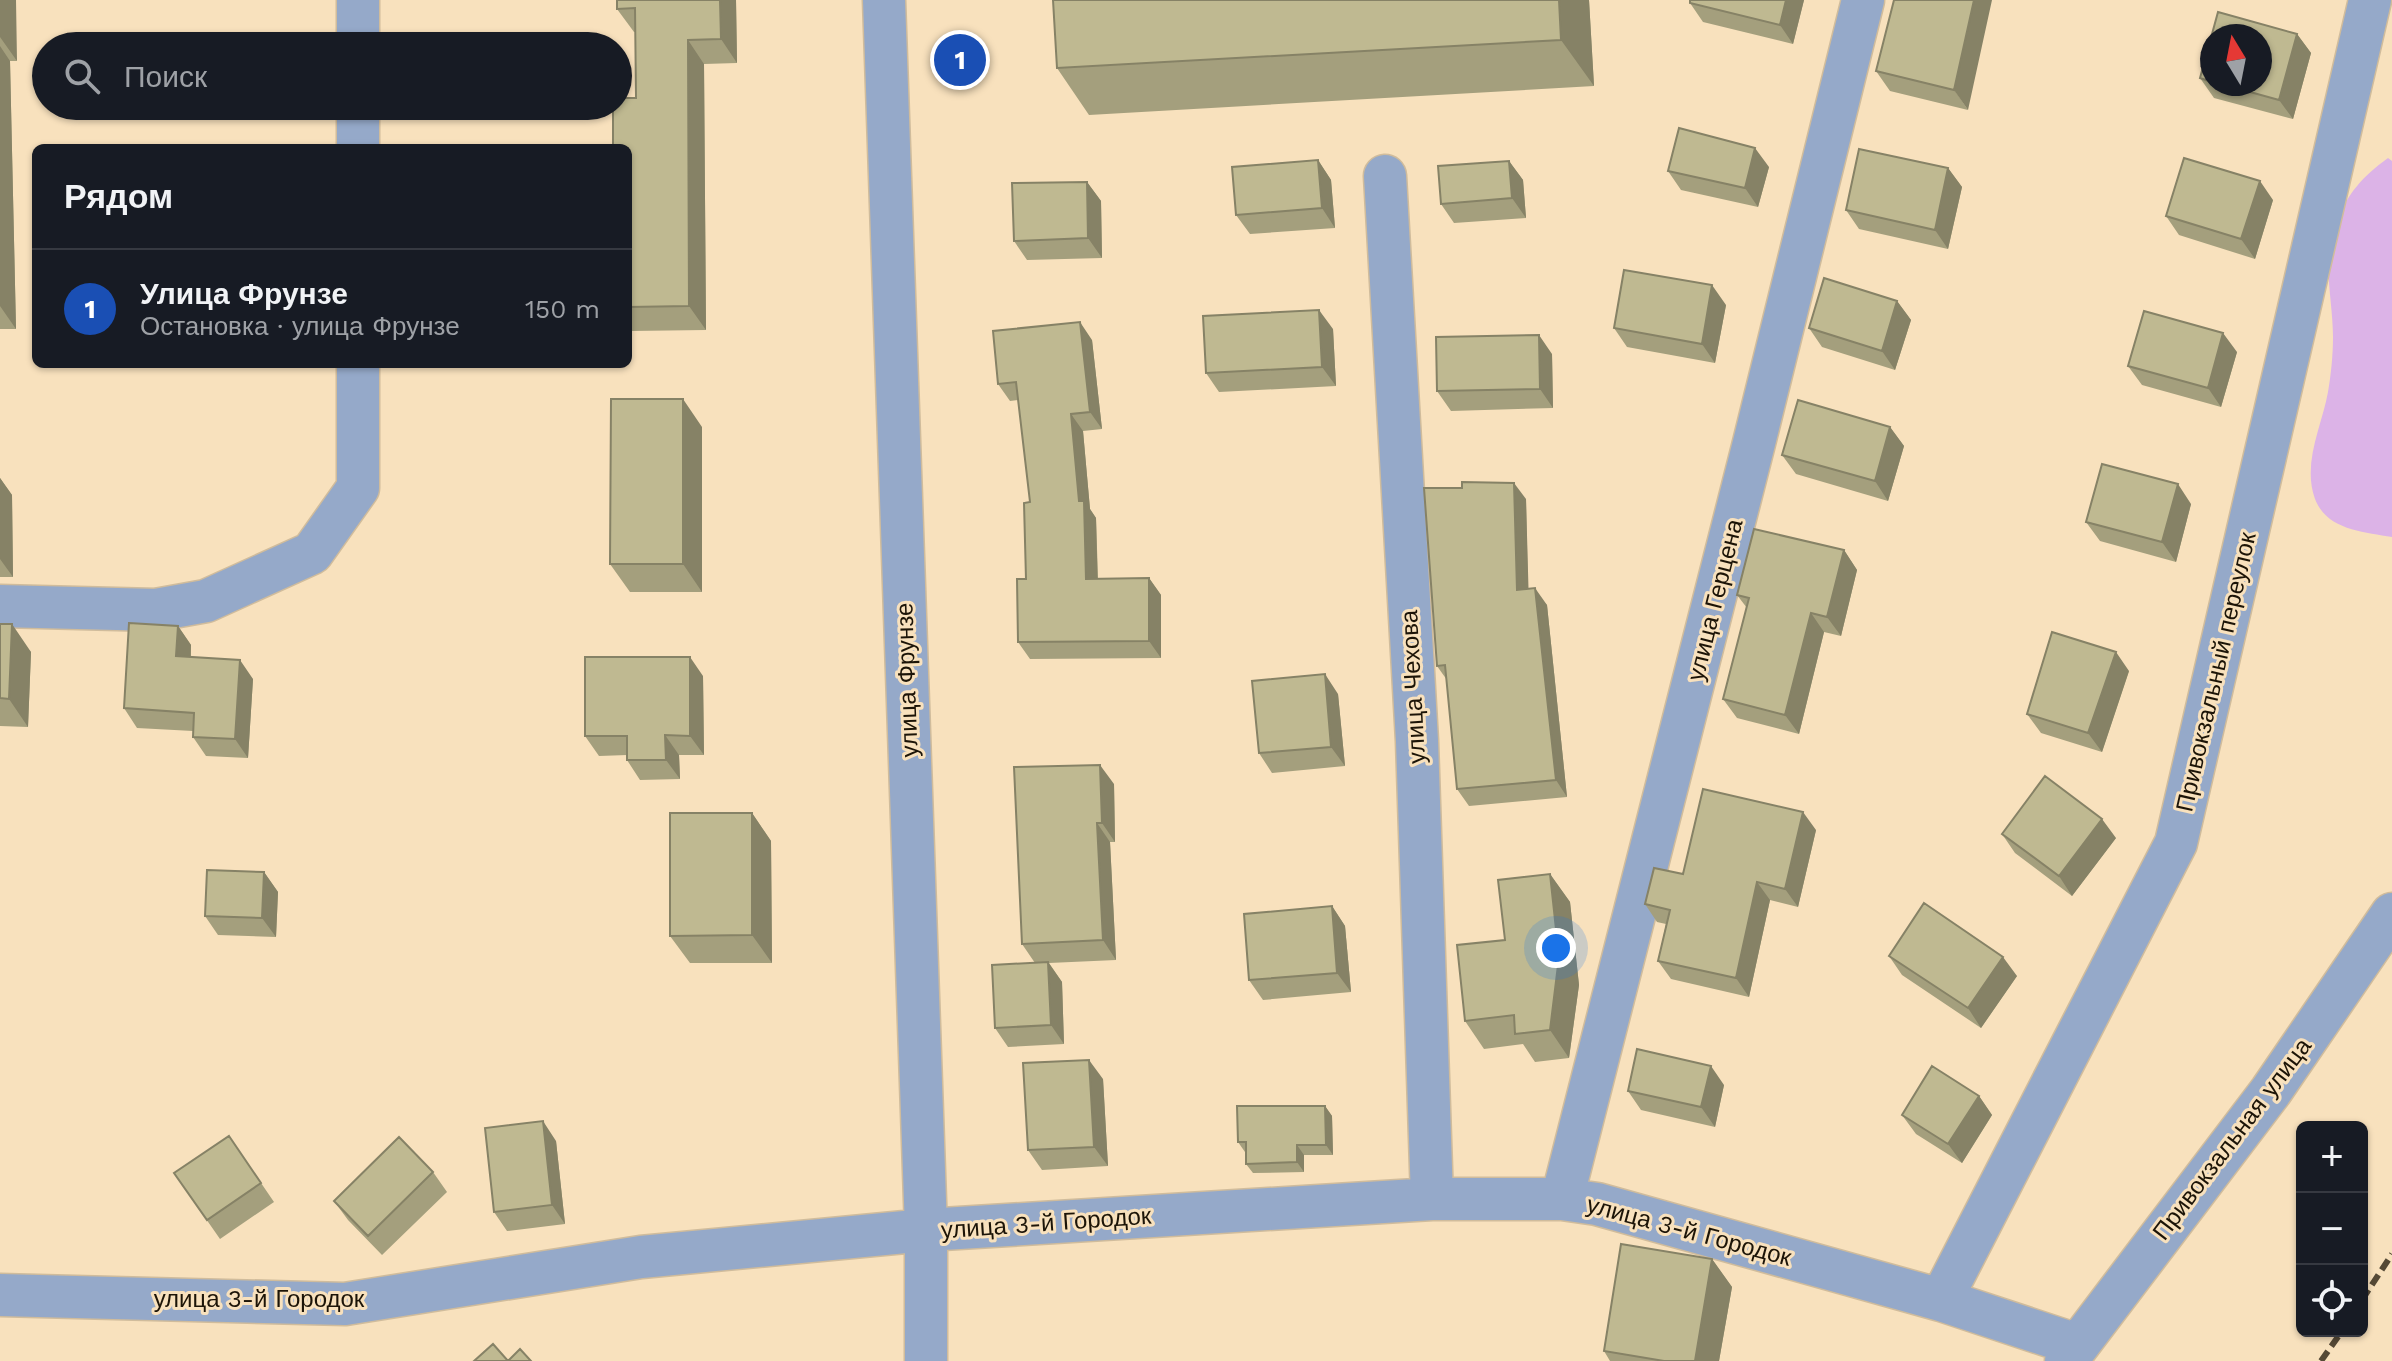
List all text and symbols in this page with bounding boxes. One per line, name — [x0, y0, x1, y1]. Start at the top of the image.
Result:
north arrow — [2200, 24, 2272, 96]
pin: 1 — [934, 30, 986, 90]
search box — [32, 32, 632, 120]
icon: search — [60, 54, 104, 98]
text: Поиск — [124, 59, 207, 94]
text: Рядом — [64, 176, 173, 216]
text: Улица Фрунзе — [140, 276, 348, 311]
text: 1 — [84, 294, 96, 324]
text: 150 m — [525, 294, 600, 324]
text: Остановка · улица Фрунзе — [140, 311, 460, 341]
street label: улица Герцена — [1681, 516, 1749, 684]
street label: Привокзальный переулок — [2170, 529, 2262, 814]
street label: улица Фрунзе — [890, 602, 924, 758]
street label: улица Чехова — [1395, 609, 1431, 765]
your location — [1536, 928, 1576, 968]
street label: Привокзальная улица — [2147, 1032, 2317, 1245]
map controls — [2296, 1121, 2368, 1337]
button: + — [2296, 1121, 2368, 1193]
street label: улица 3-й Городок — [1584, 1190, 1795, 1272]
button: − — [2296, 1193, 2368, 1265]
street label: улица 3-й Городок — [940, 1202, 1153, 1244]
button: locate — [2296, 1265, 2368, 1337]
street label: улица 3-й Городок — [154, 1285, 365, 1313]

